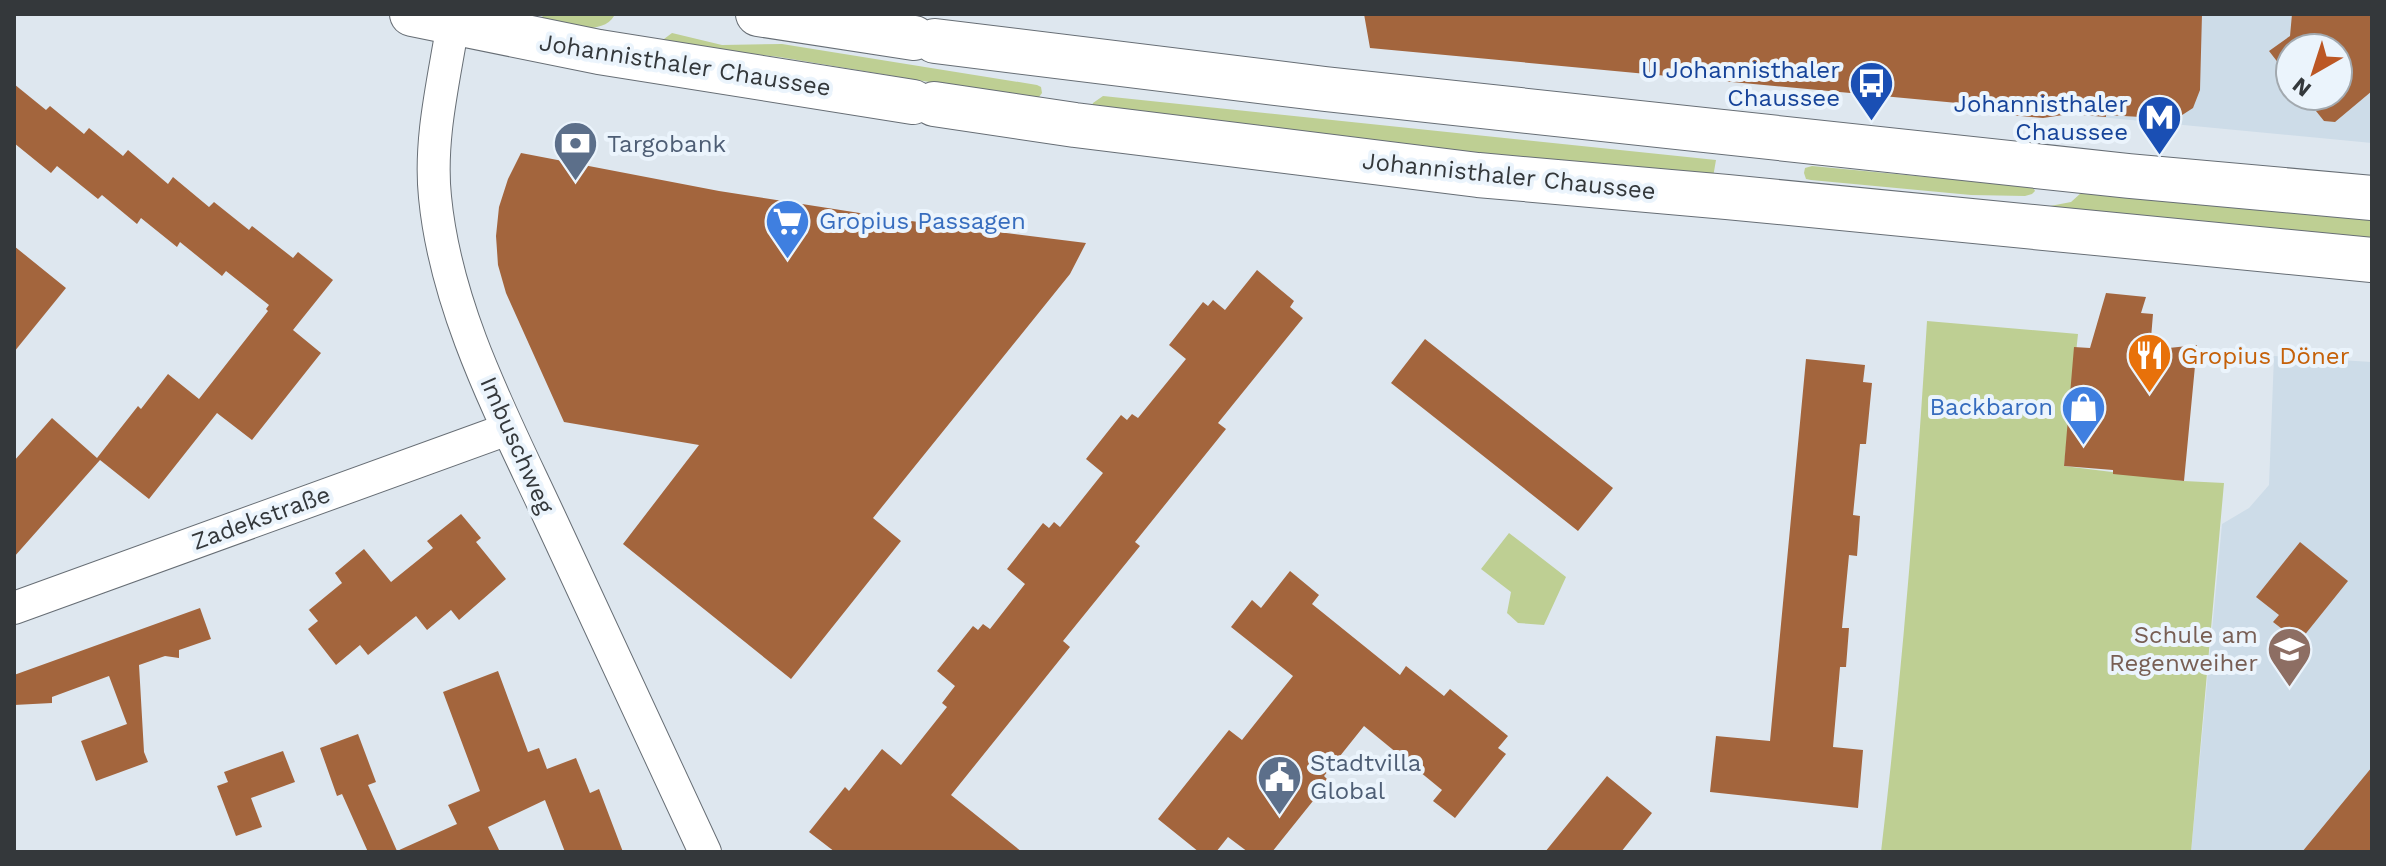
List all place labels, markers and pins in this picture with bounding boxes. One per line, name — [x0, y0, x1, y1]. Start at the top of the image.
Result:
place label: U Johannisthaler Chaussee — [1641, 56, 1840, 112]
bus stop icon: U Johannisthaler Chaussee — [1847, 60, 1895, 123]
place label: Johannisthaler Chaussee — [1954, 90, 2128, 146]
metro station icon: Johannisthaler Chaussee — [2135, 94, 2183, 157]
bank icon: Targobank — [552, 120, 600, 183]
place label: Targobank — [607, 130, 727, 158]
supermarket icon: Gropius Passagen — [764, 197, 812, 260]
place label: Gropius Passagen — [819, 207, 1026, 235]
restaurant icon: Gropius Döner — [2126, 332, 2174, 395]
place label: Gropius Döner — [2181, 342, 2350, 370]
shop icon: Backbaron — [2060, 383, 2108, 446]
place label: Backbaron — [1929, 393, 2053, 421]
place label: Schule am Regenweiher — [2109, 621, 2258, 677]
school or university icon: Schule am Regenweiher — [2265, 625, 2313, 688]
place label: Stadtvilla Global — [1310, 749, 1421, 805]
public building icon: Stadtvilla Global — [1255, 753, 1303, 816]

